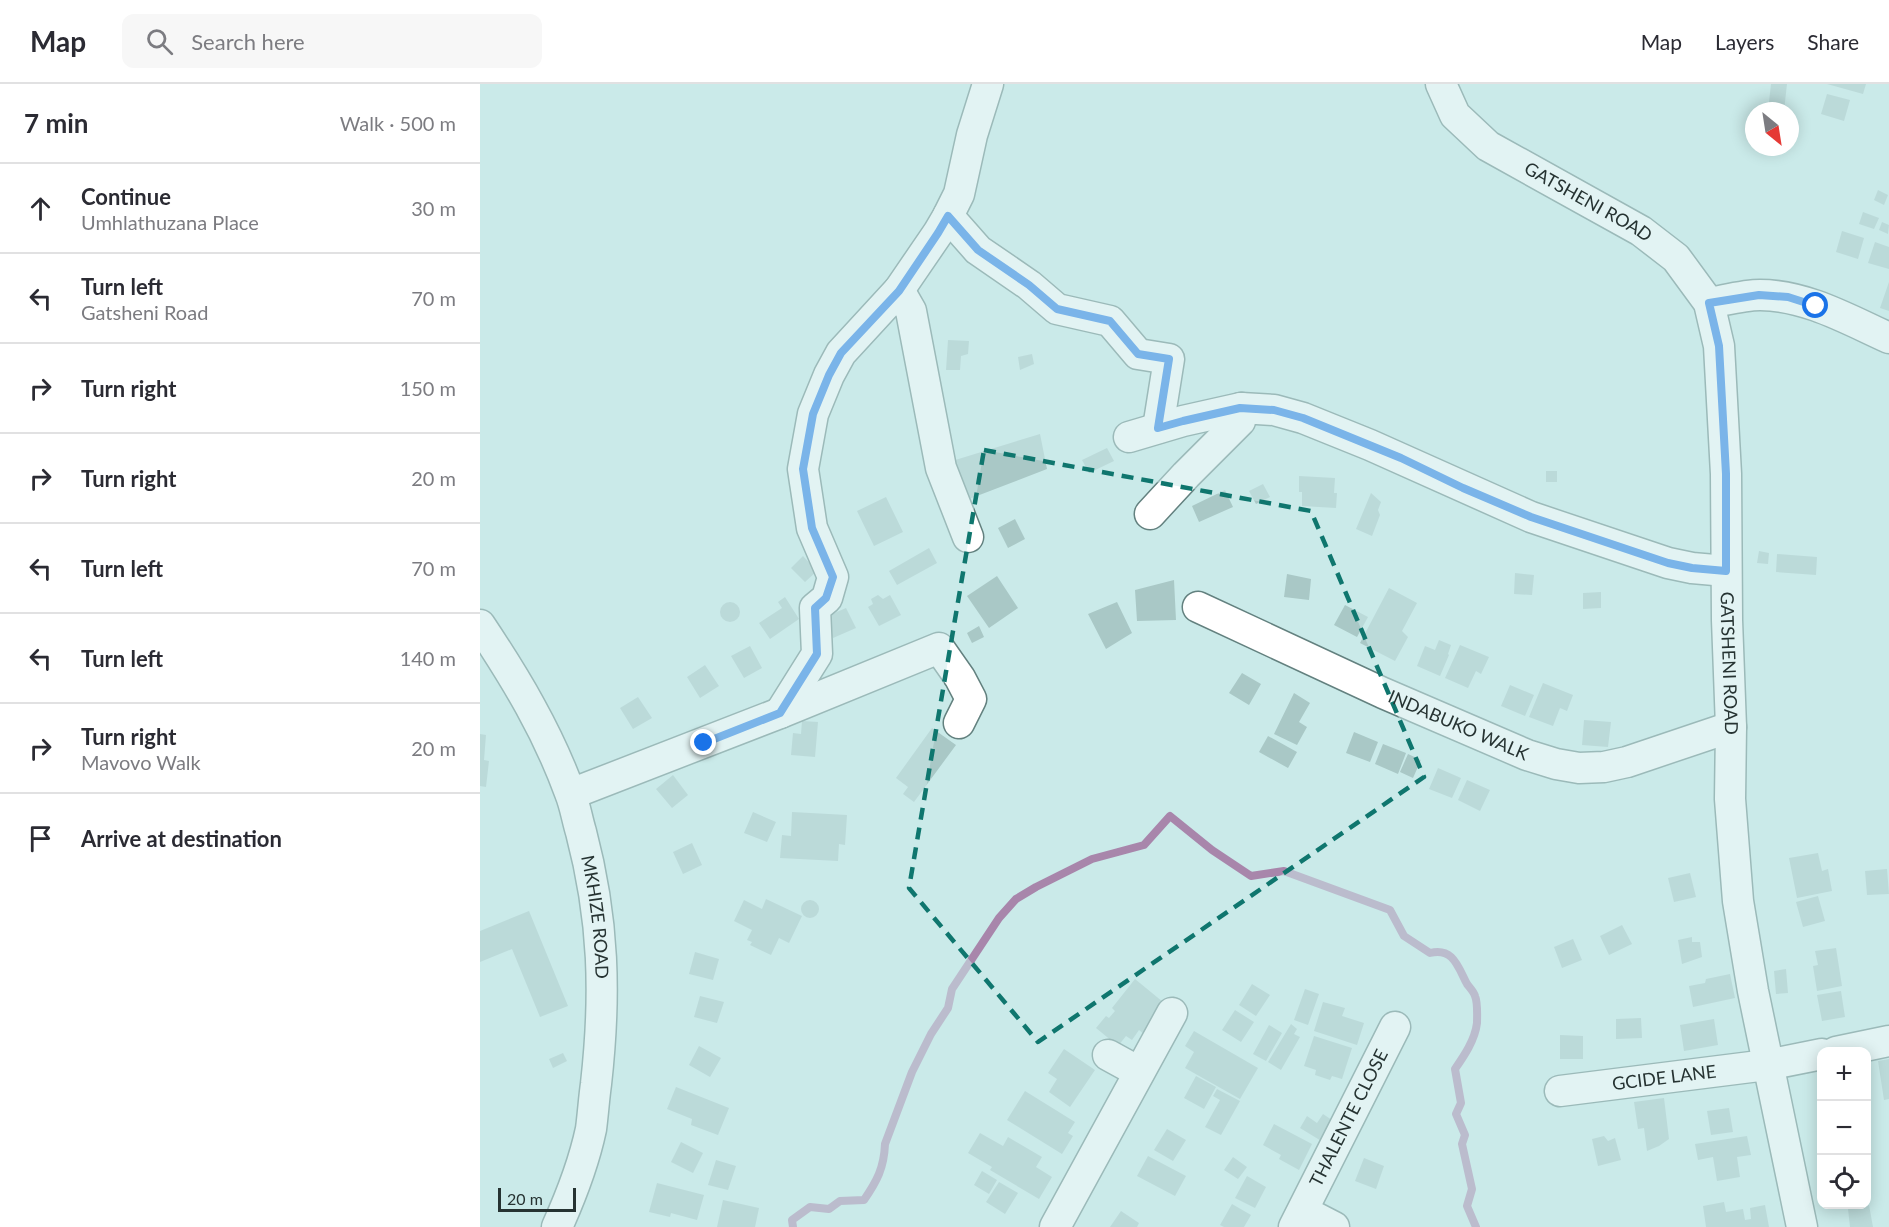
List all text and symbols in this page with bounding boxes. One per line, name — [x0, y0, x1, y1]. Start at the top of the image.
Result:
search box — [122, 14, 542, 68]
text: Map — [30, 24, 86, 58]
icon: search — [143, 25, 176, 58]
text: Search here — [191, 28, 305, 55]
text: Map — [1641, 29, 1682, 54]
text: Layers — [1715, 29, 1774, 54]
text: Share — [1807, 29, 1859, 54]
north arrow — [1745, 102, 1799, 156]
text: 7 min — [24, 107, 88, 139]
text: Walk · 500 m — [340, 111, 456, 135]
street label: GATSHENI ROAD — [1521, 156, 1657, 246]
text: Continue — [81, 183, 171, 210]
icon: ahead — [24, 192, 57, 225]
text: 30 m — [411, 196, 456, 220]
text: Umhlathuzana Place — [81, 210, 259, 234]
text: Turn left — [81, 273, 163, 300]
icon: left — [24, 282, 57, 315]
text: 70 m — [411, 286, 456, 310]
route start — [1802, 292, 1828, 318]
text: Gatsheni Road — [81, 300, 208, 324]
icon: right — [24, 372, 57, 405]
text: Turn right — [81, 375, 176, 402]
text: 150 m — [400, 376, 456, 400]
icon: right — [24, 462, 57, 495]
text: Turn right — [81, 465, 176, 492]
text: 20 m — [411, 466, 456, 490]
icon: left — [24, 552, 57, 585]
text: Turn left — [81, 555, 163, 582]
text: 70 m — [411, 556, 456, 580]
street label: GATSHENI ROAD — [1717, 592, 1743, 735]
icon: left — [24, 642, 57, 675]
text: Turn left — [81, 645, 163, 672]
text: 140 m — [400, 646, 456, 670]
street label: INDABUKO WALK — [1385, 685, 1532, 764]
text: Turn right — [81, 723, 176, 750]
route end — [690, 729, 716, 755]
icon: right — [24, 732, 57, 765]
text: 20 m — [411, 736, 456, 760]
text: Mavovo Walk — [81, 750, 201, 774]
icon: arrive — [24, 822, 57, 855]
text: Arrive at destination — [81, 825, 282, 852]
street label: MKHIZE ROAD — [577, 853, 614, 979]
street label: THALENTE CLOSE — [1304, 1045, 1392, 1190]
map controls — [1817, 1047, 1871, 1209]
button: + — [1817, 1047, 1871, 1101]
street label: GCIDE LANE — [1611, 1059, 1717, 1094]
button: − — [1817, 1101, 1871, 1155]
button: locate — [1817, 1155, 1871, 1209]
scale bar — [498, 1185, 576, 1212]
text: 20 m — [507, 1189, 543, 1208]

